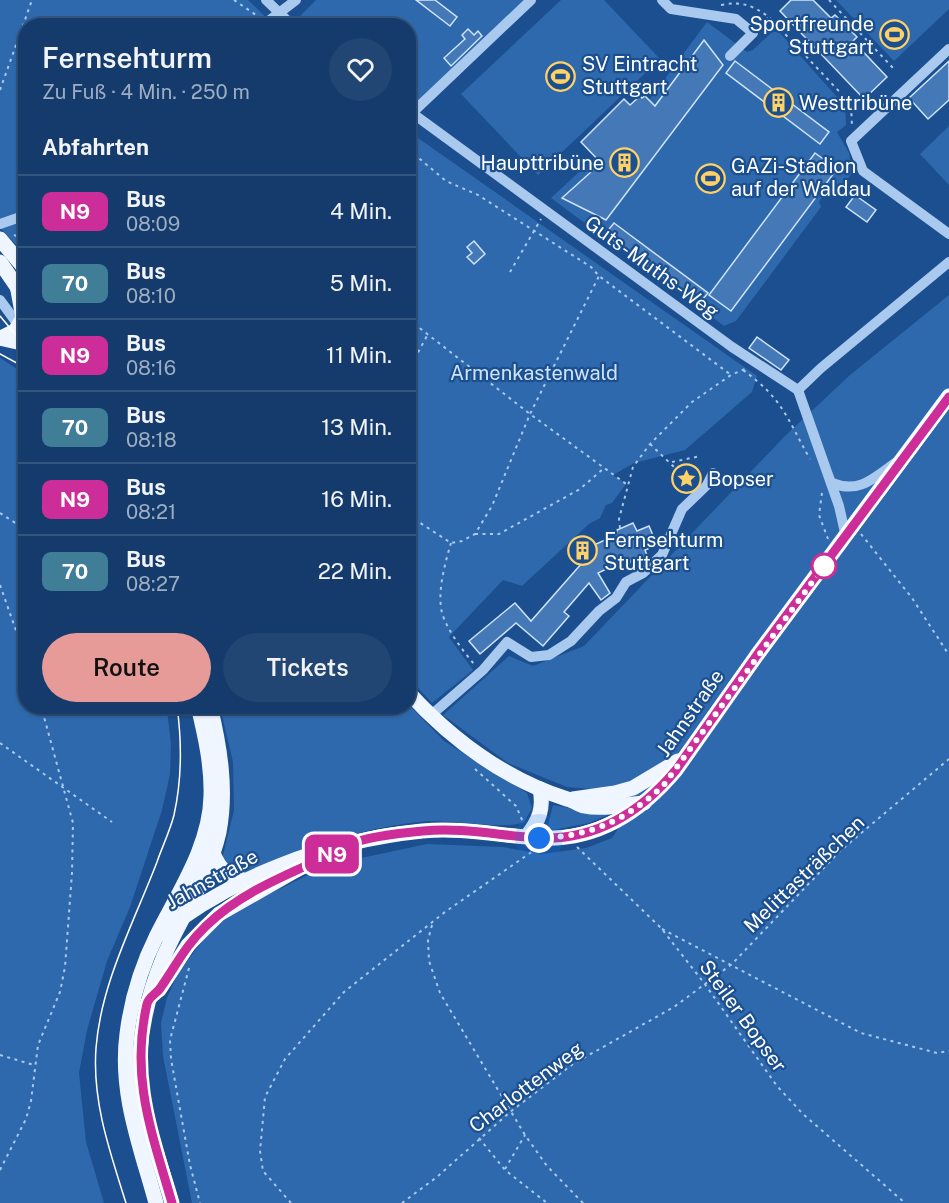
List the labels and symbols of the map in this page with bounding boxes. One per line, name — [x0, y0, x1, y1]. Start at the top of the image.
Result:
place label: Sportfreunde Stuttgart — [749, 12, 874, 59]
sports icon: Sportfreunde Stuttgart — [879, 19, 911, 51]
place label: SV Eintracht Stuttgart — [582, 52, 698, 99]
sports icon: SV Eintracht Stuttgart — [545, 60, 577, 92]
building icon: Westtribüne — [762, 87, 794, 119]
place label: Westtribüne — [799, 91, 912, 115]
building icon: Haupttribüne — [609, 147, 641, 179]
place label: Haupttribüne — [481, 151, 604, 175]
place label: GAZi-Stadion auf der Waldau — [731, 154, 871, 201]
sports icon: GAZi-Stadion auf der Waldau — [694, 162, 726, 194]
street label: Guts-Muths-Weg — [580, 210, 724, 324]
park label: Armenkastenwald — [450, 361, 618, 385]
place icon: Bopser — [671, 463, 703, 495]
place label: Bopser — [708, 467, 774, 491]
place label: Fernsehturm Stuttgart — [604, 528, 723, 575]
building icon: Fernsehturm Stuttgart — [567, 535, 599, 567]
unlabelled marker — [811, 553, 837, 579]
street label: Jahnstraße — [651, 665, 729, 761]
street label: Melittasträßchen — [739, 810, 869, 938]
your location — [524, 823, 554, 853]
line badge: N9 — [305, 834, 359, 874]
street label: Jahnstraße — [162, 844, 262, 914]
street label: Steiler Bopser — [694, 955, 792, 1077]
street label: Charlottenweg — [464, 1036, 588, 1138]

